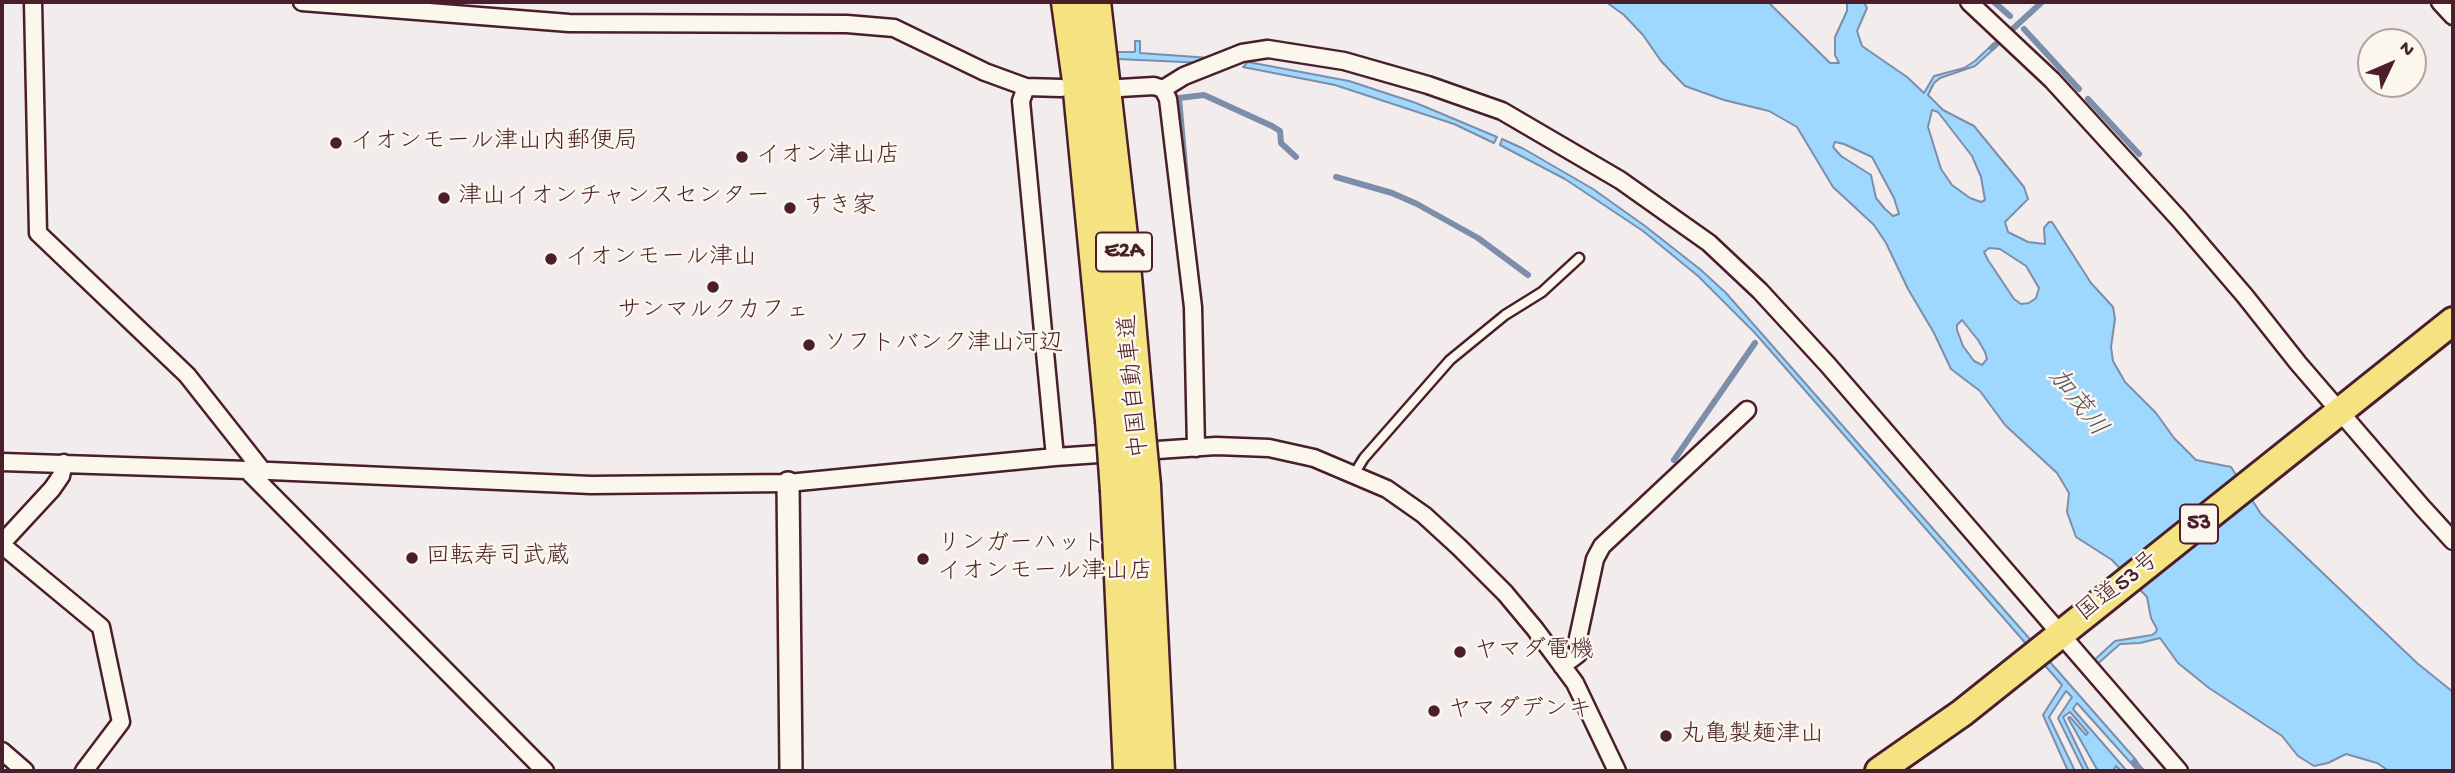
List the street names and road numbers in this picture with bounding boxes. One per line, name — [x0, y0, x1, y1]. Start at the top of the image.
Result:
road number: E2A — [1096, 232, 1152, 272]
street label: 中国自動車道 — [1115, 313, 1157, 459]
road number: 53 — [2180, 504, 2218, 544]
street label: 国道53号 — [2072, 547, 2166, 629]

